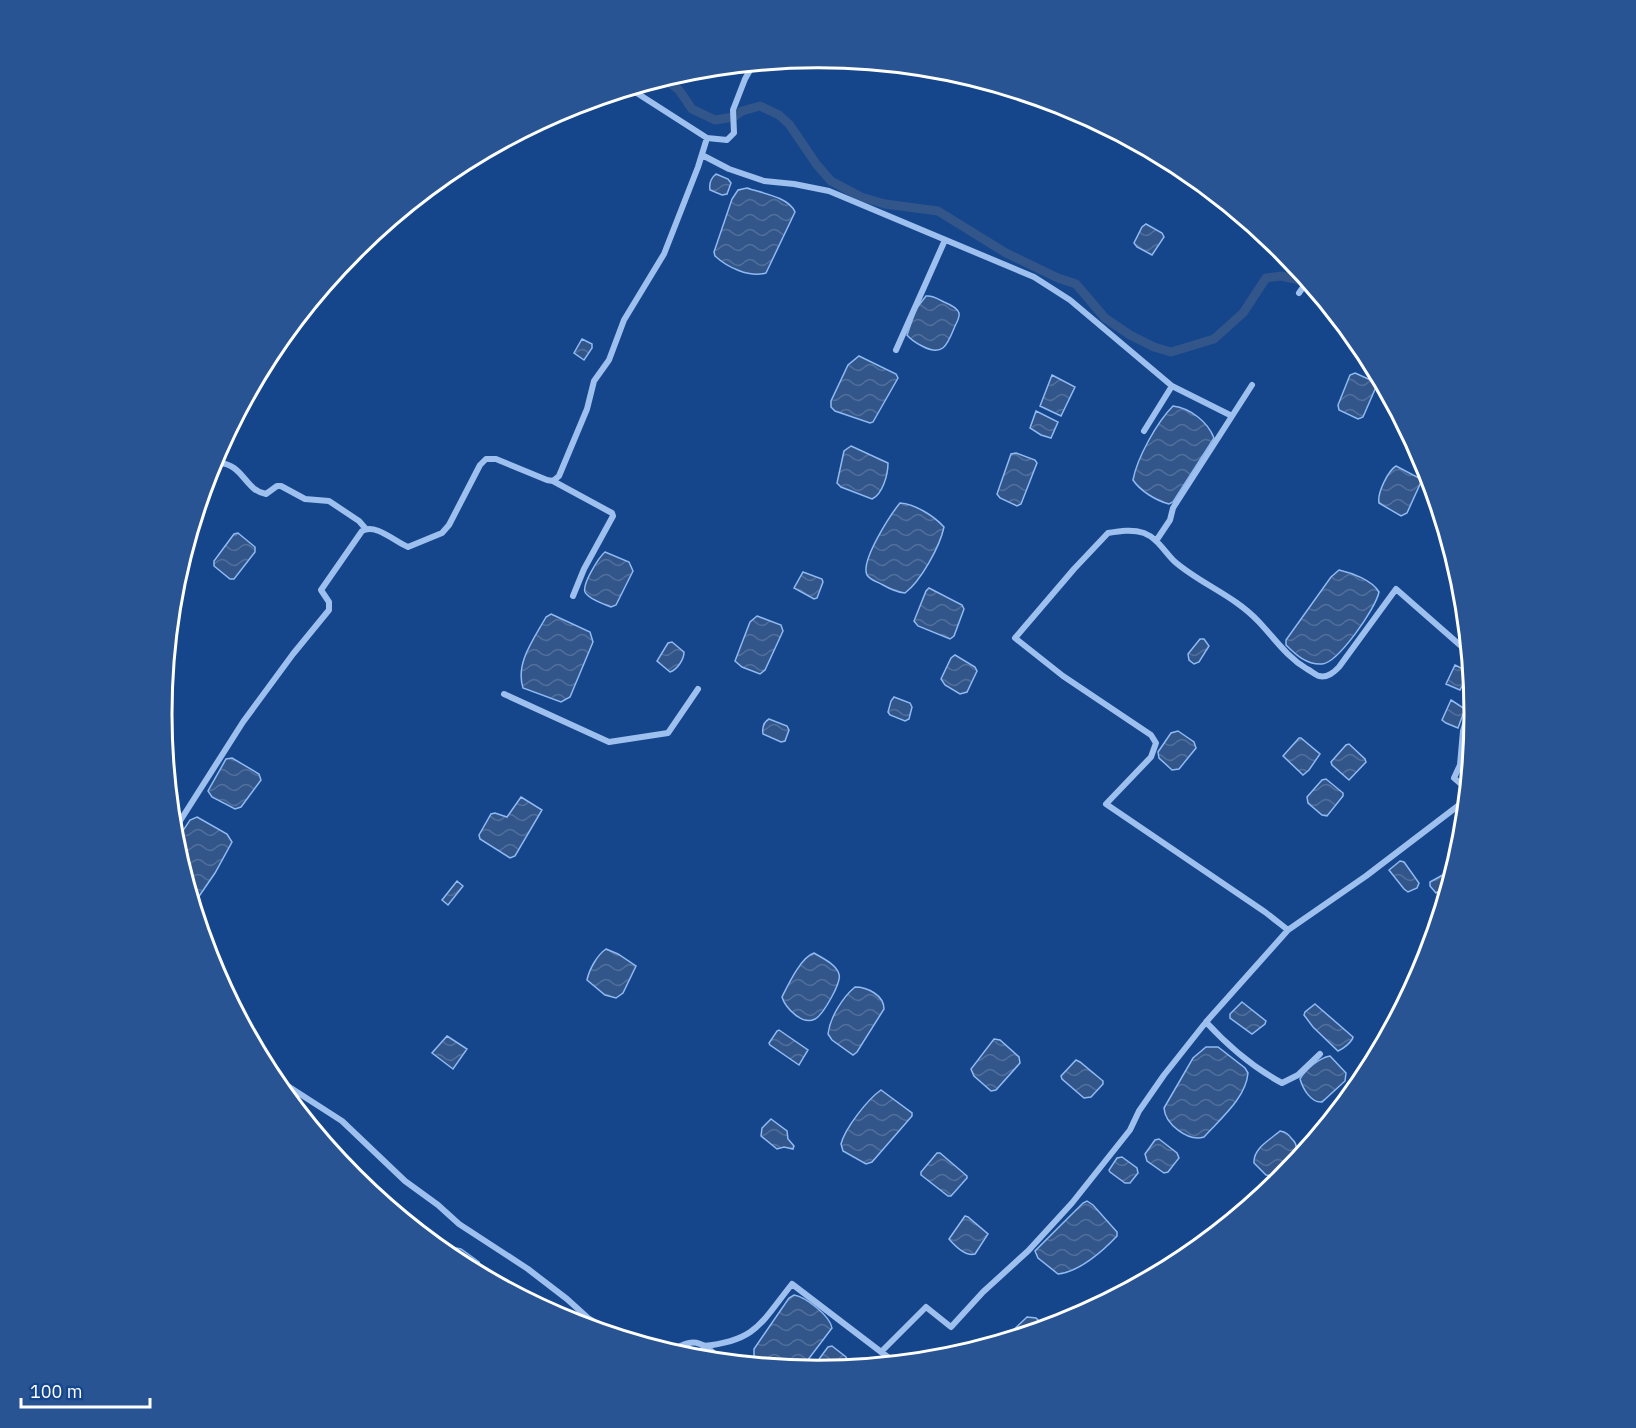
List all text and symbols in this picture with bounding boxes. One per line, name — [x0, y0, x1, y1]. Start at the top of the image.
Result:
scale bar — [21, 1371, 150, 1409]
text: 100 m — [30, 1380, 82, 1403]

